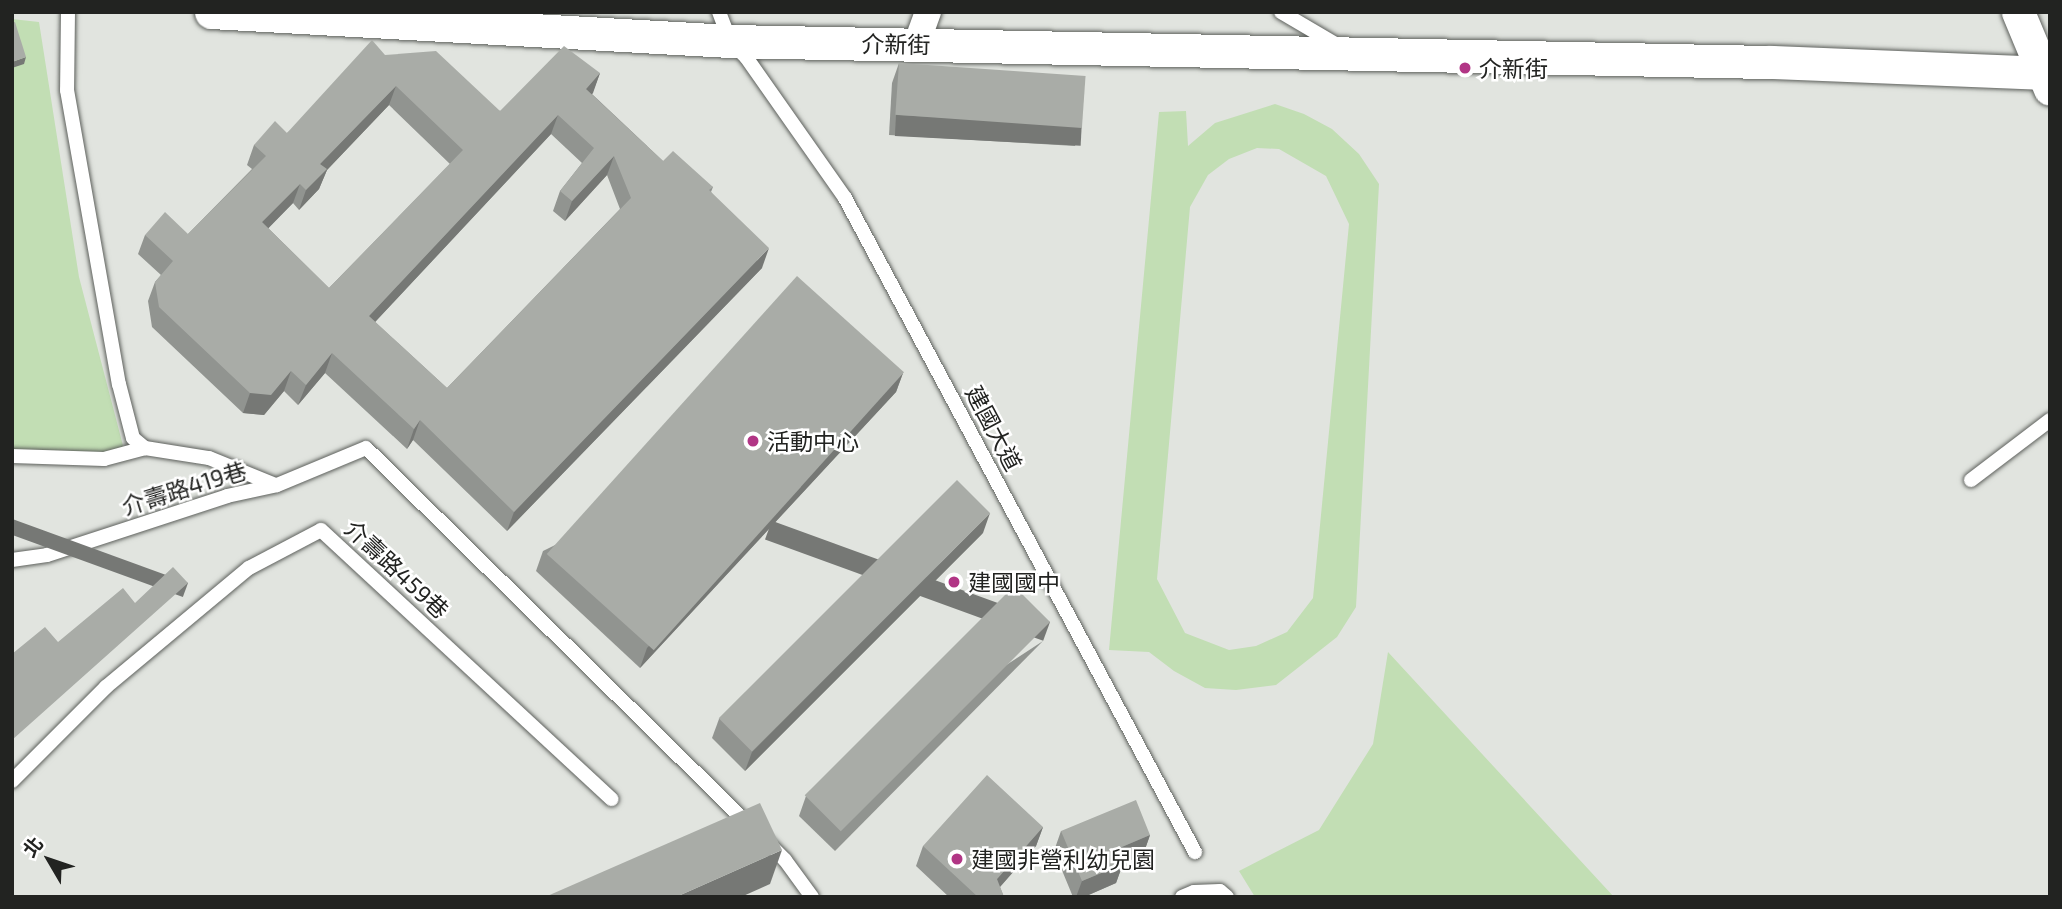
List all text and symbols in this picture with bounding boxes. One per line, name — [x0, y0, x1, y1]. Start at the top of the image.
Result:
street label: 介新街 — [861, 30, 931, 58]
place label: 介新街 — [1479, 54, 1548, 82]
marker: 介新街 — [1457, 60, 1473, 76]
street label: 建國大道 — [960, 381, 1028, 475]
place label: 活動中心 — [767, 427, 859, 455]
marker: 活動中心 — [745, 433, 761, 449]
street label: 介壽路419巷 — [119, 456, 249, 520]
street label: 介壽路459巷 — [339, 514, 455, 624]
place label: 建國國中 — [968, 568, 1060, 596]
marker: 建國國中 — [946, 574, 962, 590]
north arrow — [14, 825, 84, 895]
text: 北 — [17, 832, 47, 861]
place label: 建國非營利幼兒園 — [971, 845, 1155, 873]
marker: 建國非營利幼兒園 — [949, 851, 965, 867]

